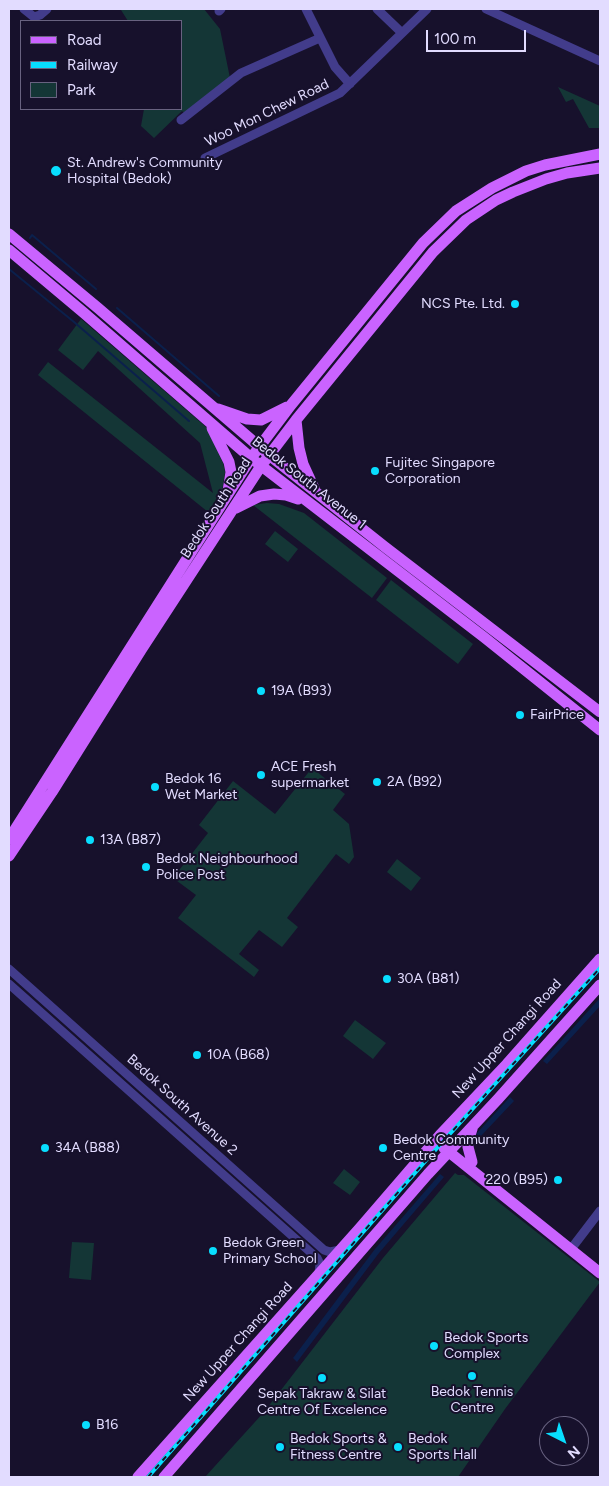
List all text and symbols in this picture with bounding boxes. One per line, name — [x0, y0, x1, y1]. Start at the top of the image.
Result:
legend — [20, 20, 182, 110]
scale bar — [429, 20, 529, 52]
text: 100 m — [434, 30, 476, 48]
text: Road — [67, 31, 102, 49]
text: Railway — [67, 56, 118, 74]
street label: Woo Mon Chew Road — [202, 76, 332, 150]
text: Park — [67, 81, 96, 99]
place label: St. Andrew's Community Hospital (Bedok) — [67, 155, 222, 188]
marker: St. Andrew's Community Hospital (Bedok) — [49, 164, 63, 178]
place label: NCS Pte. Ltd. — [421, 296, 505, 312]
marker: NCS Pte. Ltd. — [509, 298, 521, 310]
street label: Bedok South Avenue 1 — [248, 433, 370, 533]
street label: Bedok South Road — [177, 455, 255, 561]
place label: Fujitec Singapore Corporation — [385, 455, 495, 488]
marker: Fujitec Singapore Corporation — [369, 465, 381, 477]
place label: 19A (B93) — [271, 683, 332, 699]
marker: 19A (B93) — [255, 685, 267, 697]
place label: FairPrice — [530, 707, 584, 723]
marker: FairPrice — [514, 709, 526, 721]
place label: ACE Fresh supermarket — [271, 759, 349, 792]
marker: ACE Fresh supermarket — [255, 769, 267, 781]
place label: Bedok 16 Wet Market — [165, 771, 238, 804]
place label: 2A (B92) — [387, 774, 442, 790]
marker: 2A (B92) — [371, 776, 383, 788]
marker: Bedok 16 Wet Market — [149, 781, 161, 793]
place label: 13A (B87) — [100, 832, 161, 848]
marker: 13A (B87) — [84, 834, 96, 846]
place label: Bedok Neighbourhood Police Post — [156, 851, 298, 884]
marker: Bedok Neighbourhood Police Post — [140, 861, 152, 873]
place label: 30A (B81) — [397, 971, 459, 987]
marker: 30A (B81) — [381, 973, 393, 985]
street label: New Upper Changi Road — [449, 976, 565, 1102]
place label: 10A (B68) — [207, 1047, 270, 1063]
marker: 10A (B68) — [191, 1049, 203, 1061]
street label: Bedok South Avenue 2 — [123, 1051, 241, 1159]
place label: Bedok Community Centre — [393, 1132, 509, 1164]
place label: 34A (B88) — [55, 1140, 120, 1156]
marker: 34A (B88) — [39, 1142, 51, 1154]
marker: Bedok Community Centre — [377, 1142, 389, 1154]
place label: 220 (B95) — [486, 1172, 548, 1188]
marker: 220 (B95) — [552, 1174, 564, 1186]
place label: Bedok Green Primary School — [223, 1235, 317, 1268]
marker: Bedok Green Primary School — [207, 1245, 219, 1257]
street label: New Upper Changi Road — [180, 1279, 296, 1405]
place label: Bedok Sports Complex — [444, 1330, 528, 1362]
marker: Bedok Sports Complex — [428, 1340, 440, 1352]
marker: Bedok Tennis Centre — [466, 1370, 478, 1382]
marker: Sepak Takraw & Silat Centre Of Excelence — [316, 1372, 328, 1384]
place label: Bedok Tennis Centre — [431, 1384, 513, 1416]
place label: Sepak Takraw & Silat Centre Of Excelence — [257, 1386, 387, 1418]
north arrow — [539, 1416, 589, 1466]
place label: B16 — [96, 1417, 118, 1433]
marker: B16 — [80, 1419, 92, 1431]
place label: Bedok Sports & Fitness Centre — [290, 1431, 387, 1464]
place label: Bedok Sports Hall — [408, 1431, 477, 1464]
marker: Bedok Sports & Fitness Centre — [274, 1441, 286, 1453]
marker: Bedok Sports Hall — [392, 1441, 404, 1453]
text: N — [564, 1442, 583, 1462]

